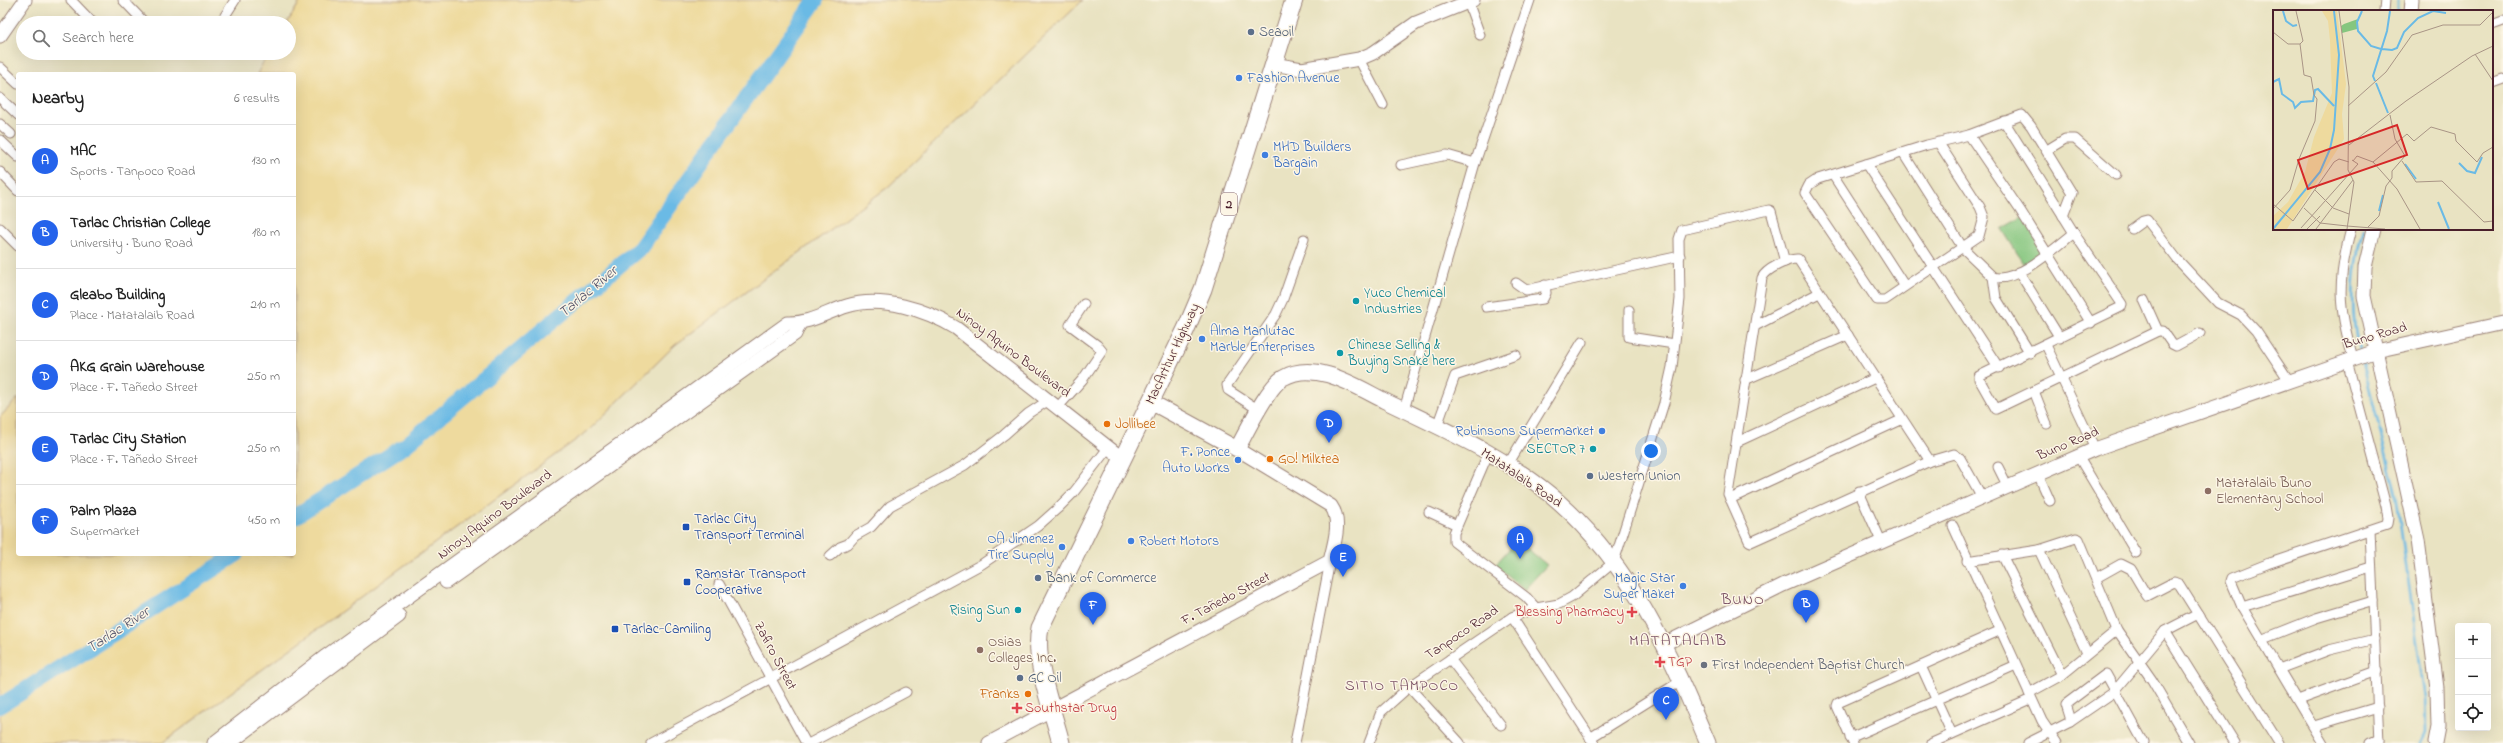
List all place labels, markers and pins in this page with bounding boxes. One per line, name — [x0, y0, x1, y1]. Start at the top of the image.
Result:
place label: Seaoil — [1259, 22, 1294, 43]
marker: Seaoil — [1246, 27, 1256, 37]
place label: Fashion Avenue — [1246, 68, 1340, 89]
marker: Fashion Avenue — [1234, 73, 1244, 83]
place label: MHD Builders Bargain — [1272, 137, 1351, 175]
marker: MHD Builders Bargain — [1260, 150, 1270, 160]
place label: Yuco Chemical Industries — [1364, 283, 1446, 320]
marker: Yuco Chemical Industries — [1351, 296, 1361, 306]
place label: Alma Manlutac Marble Enterprises — [1210, 321, 1315, 358]
marker: Alma Manlutac Marble Enterprises — [1197, 334, 1207, 344]
place label: Chinese Selling & Buying Snake here — [1347, 335, 1456, 373]
marker: Chinese Selling & Buying Snake here — [1335, 348, 1345, 358]
pin: D — [1316, 410, 1342, 443]
place label: Jollibee — [1115, 414, 1157, 435]
marker: Jollibee — [1102, 419, 1112, 429]
place label: Robinsons Supermarket — [1456, 421, 1594, 442]
marker: Robinsons Supermarket — [1597, 426, 1607, 436]
place label: SECTOR 7 — [1526, 439, 1585, 460]
place label: F. Ponce Auto Works — [1162, 442, 1231, 479]
marker: SECTOR 7 — [1588, 444, 1598, 454]
place label: GO! Milktea — [1278, 449, 1339, 470]
marker: GO! Milktea — [1265, 454, 1275, 464]
marker: F. Ponce Auto Works — [1233, 455, 1243, 465]
place label: Western Union — [1598, 466, 1681, 487]
marker: Western Union — [1585, 471, 1595, 481]
place label: Matatalaib Buno Elementary School — [2216, 473, 2323, 511]
marker: Matatalaib Buno Elementary School — [2203, 486, 2213, 496]
place label: Tarlac City Transport Terminal — [694, 509, 804, 546]
marker: Tarlac City Transport Terminal — [681, 522, 691, 532]
pin: A — [1507, 526, 1533, 559]
place label: OA Jimenez Tire Supply — [987, 529, 1054, 567]
place label: Robert Motors — [1139, 531, 1219, 552]
marker: Robert Motors — [1126, 536, 1136, 546]
marker: OA Jimenez Tire Supply — [1057, 542, 1067, 552]
pin: E — [1330, 544, 1356, 577]
place label: Ramstar Transport Cooperative — [695, 564, 807, 601]
place label: Bank of Commerce — [1045, 568, 1157, 589]
place label: Magic Star Super Maket — [1603, 568, 1676, 605]
marker: Bank of Commerce — [1033, 573, 1043, 583]
marker: Ramstar Transport Cooperative — [682, 577, 692, 587]
marker: Magic Star Super Maket — [1678, 581, 1688, 591]
pin: B — [1793, 590, 1819, 623]
pin: F — [1080, 592, 1106, 625]
place label: Rising Sun — [950, 600, 1010, 622]
place label: Blessing Pharmacy — [1514, 602, 1624, 624]
marker: Rising Sun — [1013, 605, 1023, 615]
marker: Blessing Pharmacy — [1627, 607, 1637, 617]
place label: Tarlac-Camiling — [623, 619, 711, 641]
marker: Tarlac-Camiling — [610, 624, 620, 634]
place label: Osias Colleges Inc. — [988, 632, 1056, 670]
marker: Osias Colleges Inc. — [975, 645, 985, 655]
place label: TGP — [1668, 652, 1693, 673]
place label: First Independent Baptist Church — [1711, 655, 1904, 676]
marker: TGP — [1655, 657, 1665, 667]
marker: First Independent Baptist Church — [1699, 660, 1709, 670]
place label: GC Oil — [1028, 668, 1062, 689]
marker: GC Oil — [1015, 673, 1025, 683]
place label: Franks — [979, 684, 1020, 705]
pin: C — [1653, 687, 1679, 720]
marker: Franks — [1023, 689, 1033, 699]
place label: Southstar Drug — [1025, 698, 1117, 720]
marker: Southstar Drug — [1012, 703, 1022, 713]

